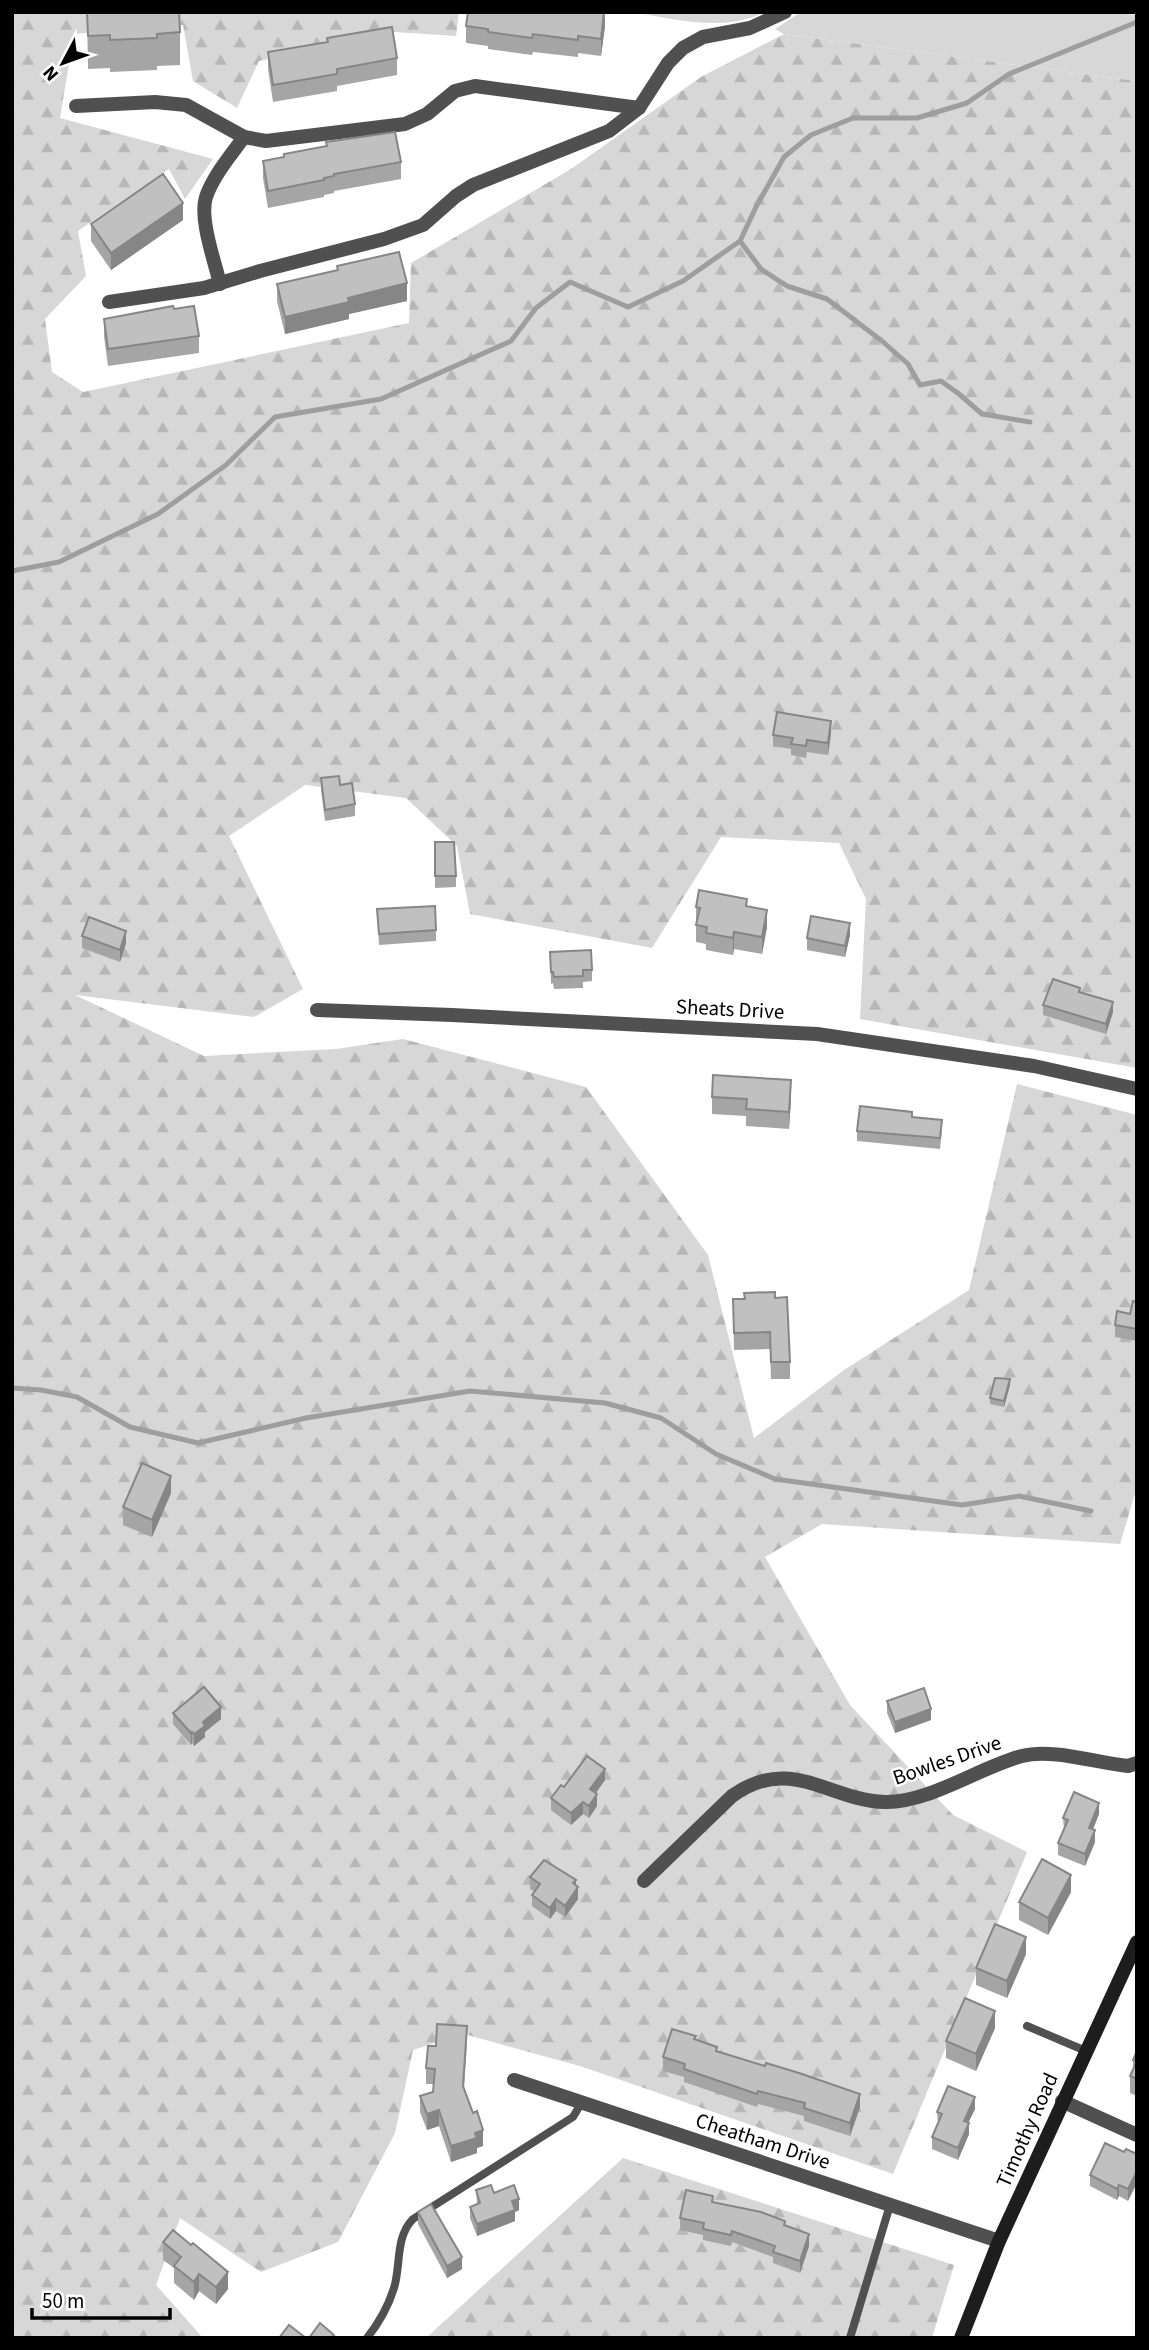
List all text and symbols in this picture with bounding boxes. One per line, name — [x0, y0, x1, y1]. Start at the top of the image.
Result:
north arrow — [28, 28, 98, 98]
text: N — [37, 60, 66, 87]
street label: Sheats Drive — [675, 991, 785, 1027]
street label: Bowles Drive — [889, 1727, 1005, 1793]
street label: Timothy Road — [988, 2068, 1066, 2192]
street label: Cheatham Drive — [692, 2105, 834, 2177]
scale bar — [32, 2276, 170, 2320]
text: 50 m — [42, 2286, 84, 2316]

